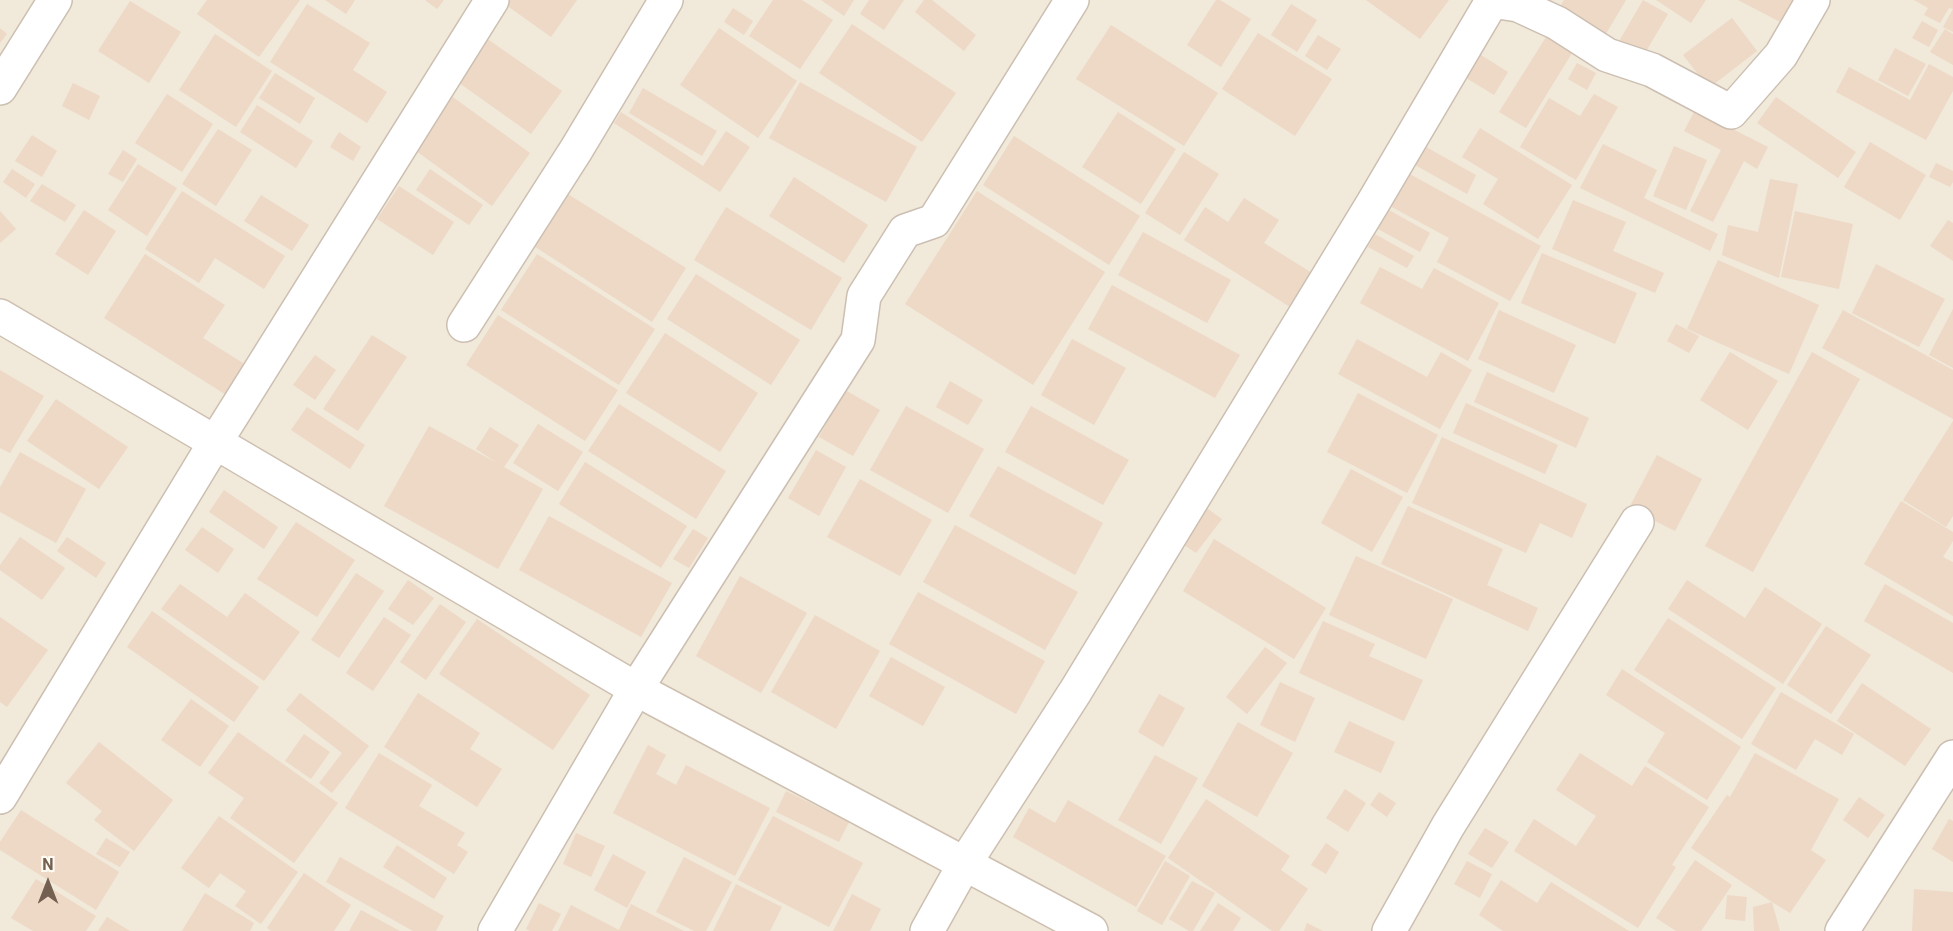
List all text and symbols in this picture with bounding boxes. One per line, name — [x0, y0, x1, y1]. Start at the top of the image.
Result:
north arrow — [18, 853, 78, 913]
text: N — [42, 855, 54, 874]

